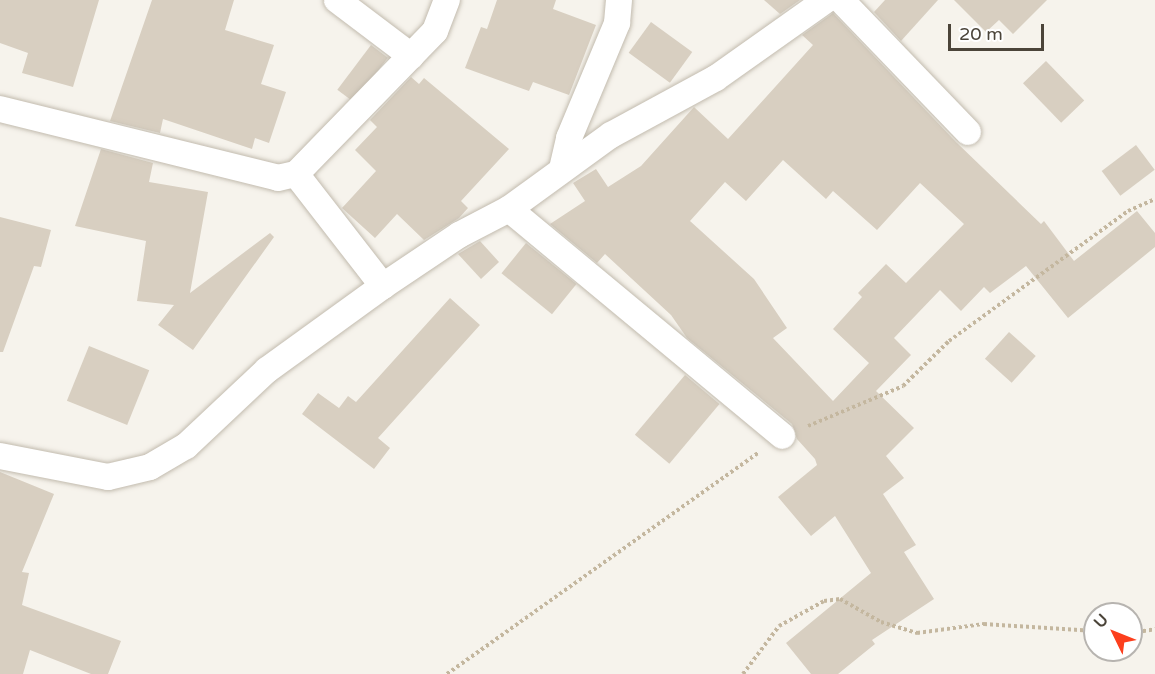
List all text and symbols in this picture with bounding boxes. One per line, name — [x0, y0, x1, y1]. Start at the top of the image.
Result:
scale bar — [951, 12, 1047, 50]
text: 20 m — [959, 23, 1003, 45]
north arrow — [1083, 602, 1143, 662]
text: U — [1090, 610, 1113, 632]

